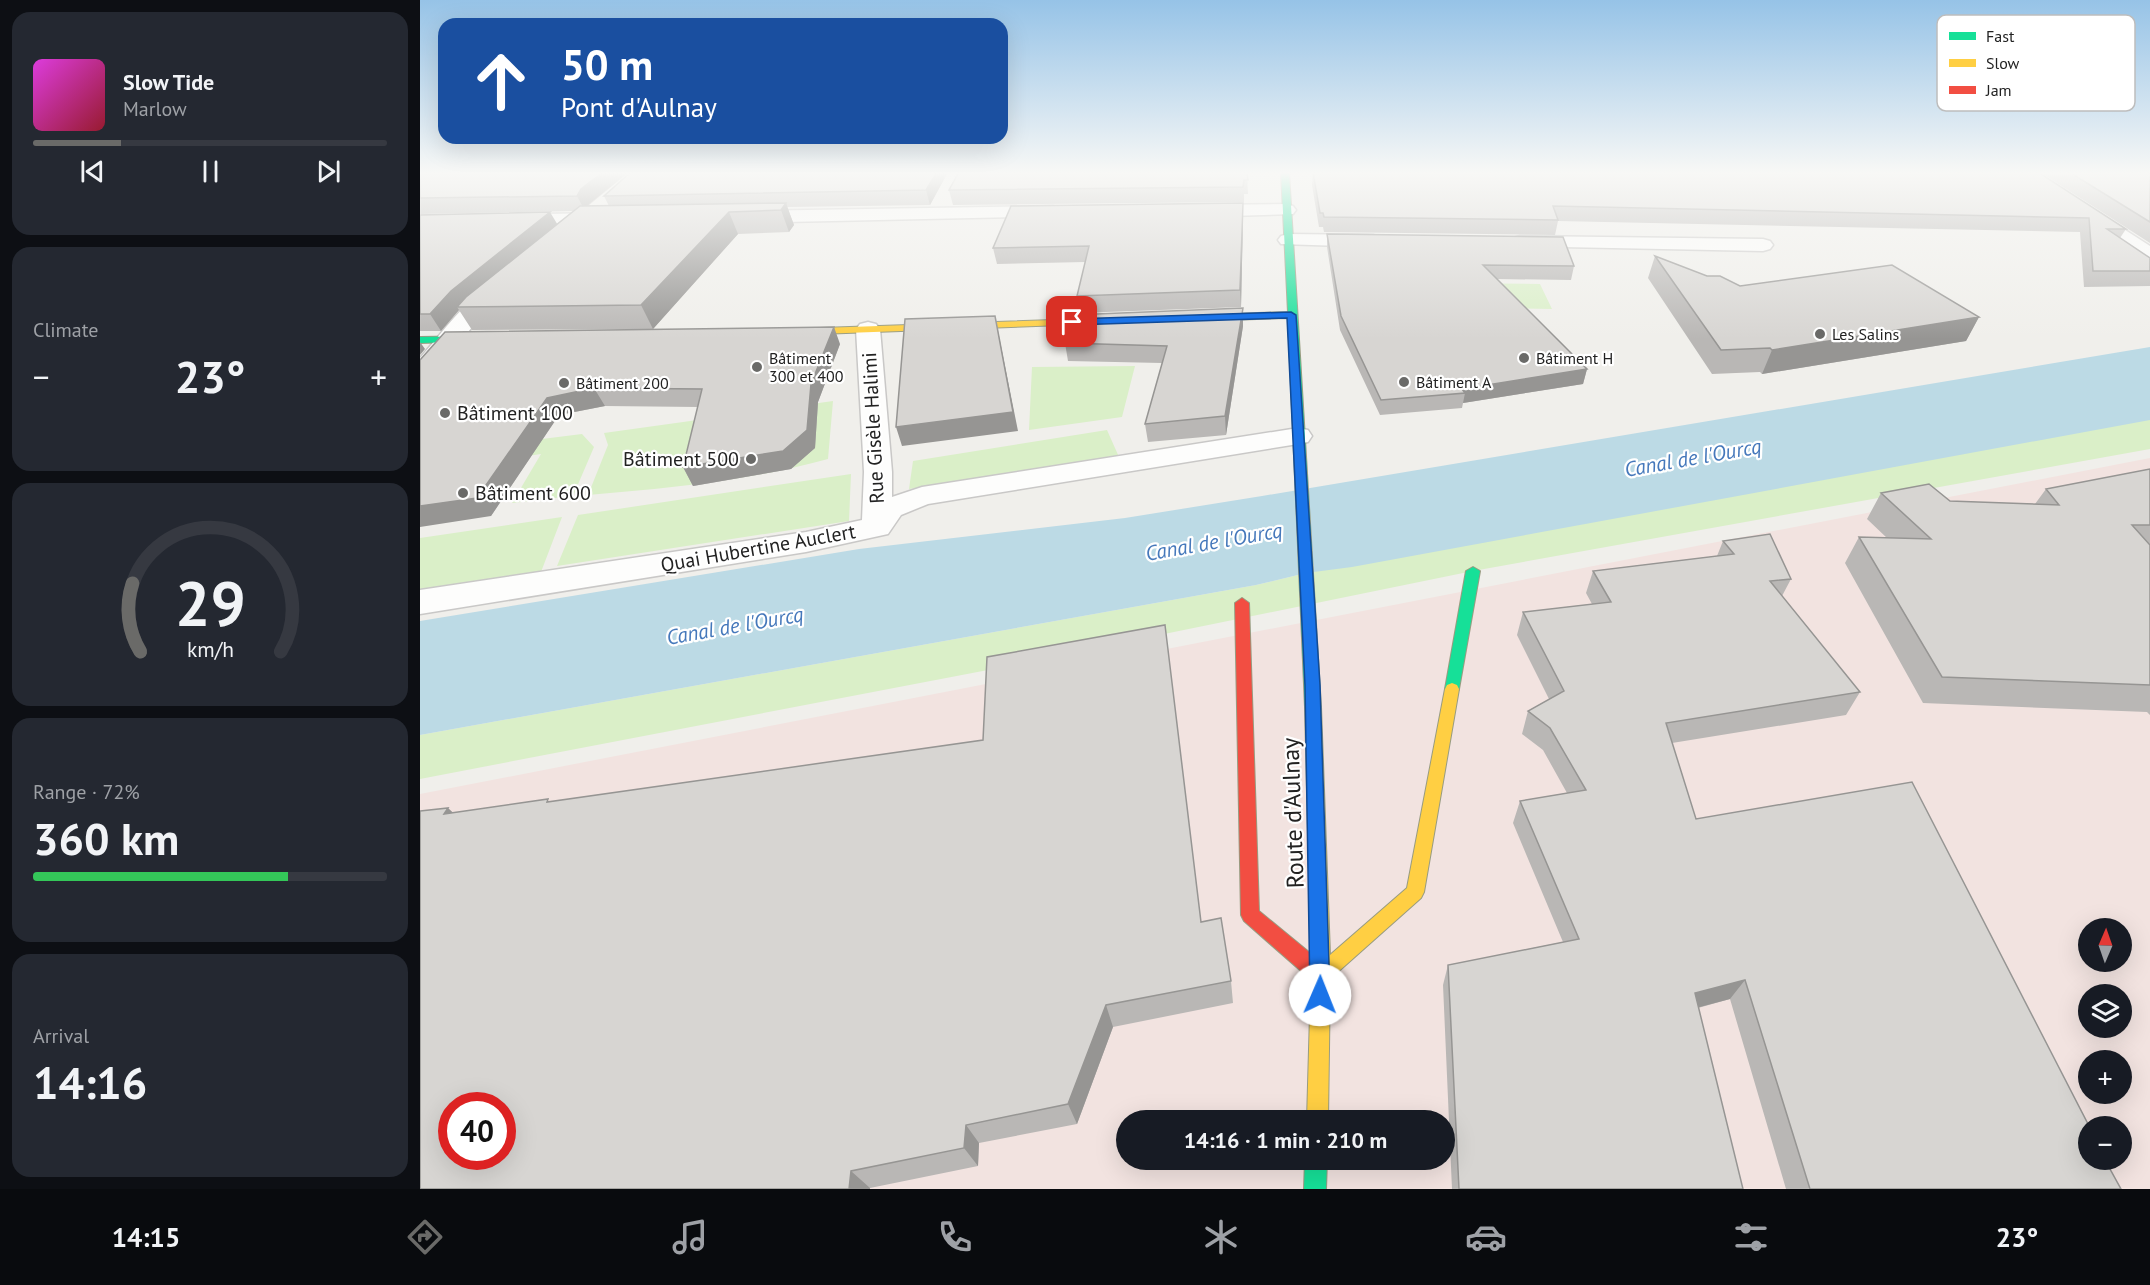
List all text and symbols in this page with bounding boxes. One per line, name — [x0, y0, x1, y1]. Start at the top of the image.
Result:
legend — [1937, 15, 2135, 111]
text: Fast — [1986, 26, 2015, 46]
text: 50 m — [561, 37, 653, 92]
icon: ahead — [462, 42, 540, 120]
text: Slow — [1986, 53, 2020, 73]
text: Slow Tide — [123, 68, 214, 96]
text: Jam — [1985, 80, 2012, 100]
text: Pont d'Aulnay — [561, 90, 717, 124]
text: Marlow — [123, 96, 187, 122]
icon: previous — [76, 155, 109, 188]
icon: pause — [194, 155, 227, 188]
icon: next — [312, 155, 345, 188]
pin — [1046, 296, 1097, 347]
icon: arrive — [1055, 305, 1088, 338]
text: Climate — [33, 317, 99, 343]
place label: Les Salins — [1832, 324, 1900, 344]
marker: Les Salins — [1813, 327, 1827, 341]
text: 23° — [175, 347, 245, 405]
place label: Bâtiment 300 et 400 — [769, 348, 844, 386]
place label: Bâtiment H — [1536, 348, 1613, 368]
marker: Bâtiment H — [1517, 351, 1531, 365]
street label: Rue Gisèle Halimi — [856, 352, 890, 504]
text: − — [33, 355, 50, 398]
text: + — [370, 355, 387, 398]
marker: Bâtiment 300 et 400 — [750, 360, 764, 374]
place label: Bâtiment A — [1416, 372, 1492, 392]
place label: Bâtiment 200 — [576, 373, 669, 393]
marker: Bâtiment A — [1397, 375, 1411, 389]
marker: Bâtiment 200 — [557, 376, 571, 390]
place label: Bâtiment 100 — [457, 400, 573, 426]
marker: Bâtiment 100 — [438, 406, 452, 420]
water label: Canal de l'Ourcq — [1622, 432, 1764, 483]
place label: Bâtiment 500 — [623, 446, 739, 472]
marker: Bâtiment 500 — [744, 452, 758, 466]
place label: Bâtiment 600 — [475, 480, 591, 506]
marker: Bâtiment 600 — [456, 486, 470, 500]
water label: Canal de l'Ourcq — [1143, 516, 1285, 567]
street label: Quai Hubertine Auclert — [659, 518, 858, 578]
text: 29 — [175, 562, 245, 643]
water label: Canal de l'Ourcq — [664, 600, 806, 651]
text: km/h — [186, 635, 233, 663]
street label: Route d'Aulnay — [1274, 737, 1311, 889]
text: Range · 72% — [33, 779, 140, 805]
text: 360 km — [33, 809, 179, 867]
north arrow — [2078, 918, 2132, 972]
map controls — [2078, 918, 2132, 1170]
position arrow — [1288, 963, 1352, 1027]
button: layers — [2078, 984, 2132, 1038]
text: Arrival — [33, 1023, 89, 1049]
button: + — [2078, 1050, 2132, 1104]
text: 14:16 — [33, 1053, 147, 1111]
speed limit sign: 40 — [438, 1092, 516, 1170]
button: − — [2078, 1116, 2132, 1170]
text: 14:16 · 1 min · 210 m — [1184, 1126, 1387, 1154]
icon: directions — [404, 1216, 446, 1258]
icon: music — [669, 1216, 711, 1258]
icon: phone — [934, 1216, 976, 1258]
icon: climate — [1200, 1216, 1242, 1258]
icon: car — [1465, 1216, 1507, 1258]
icon: filters — [1730, 1216, 1772, 1258]
text: 14:15 — [112, 1220, 180, 1254]
text: 23° — [1996, 1220, 2038, 1254]

